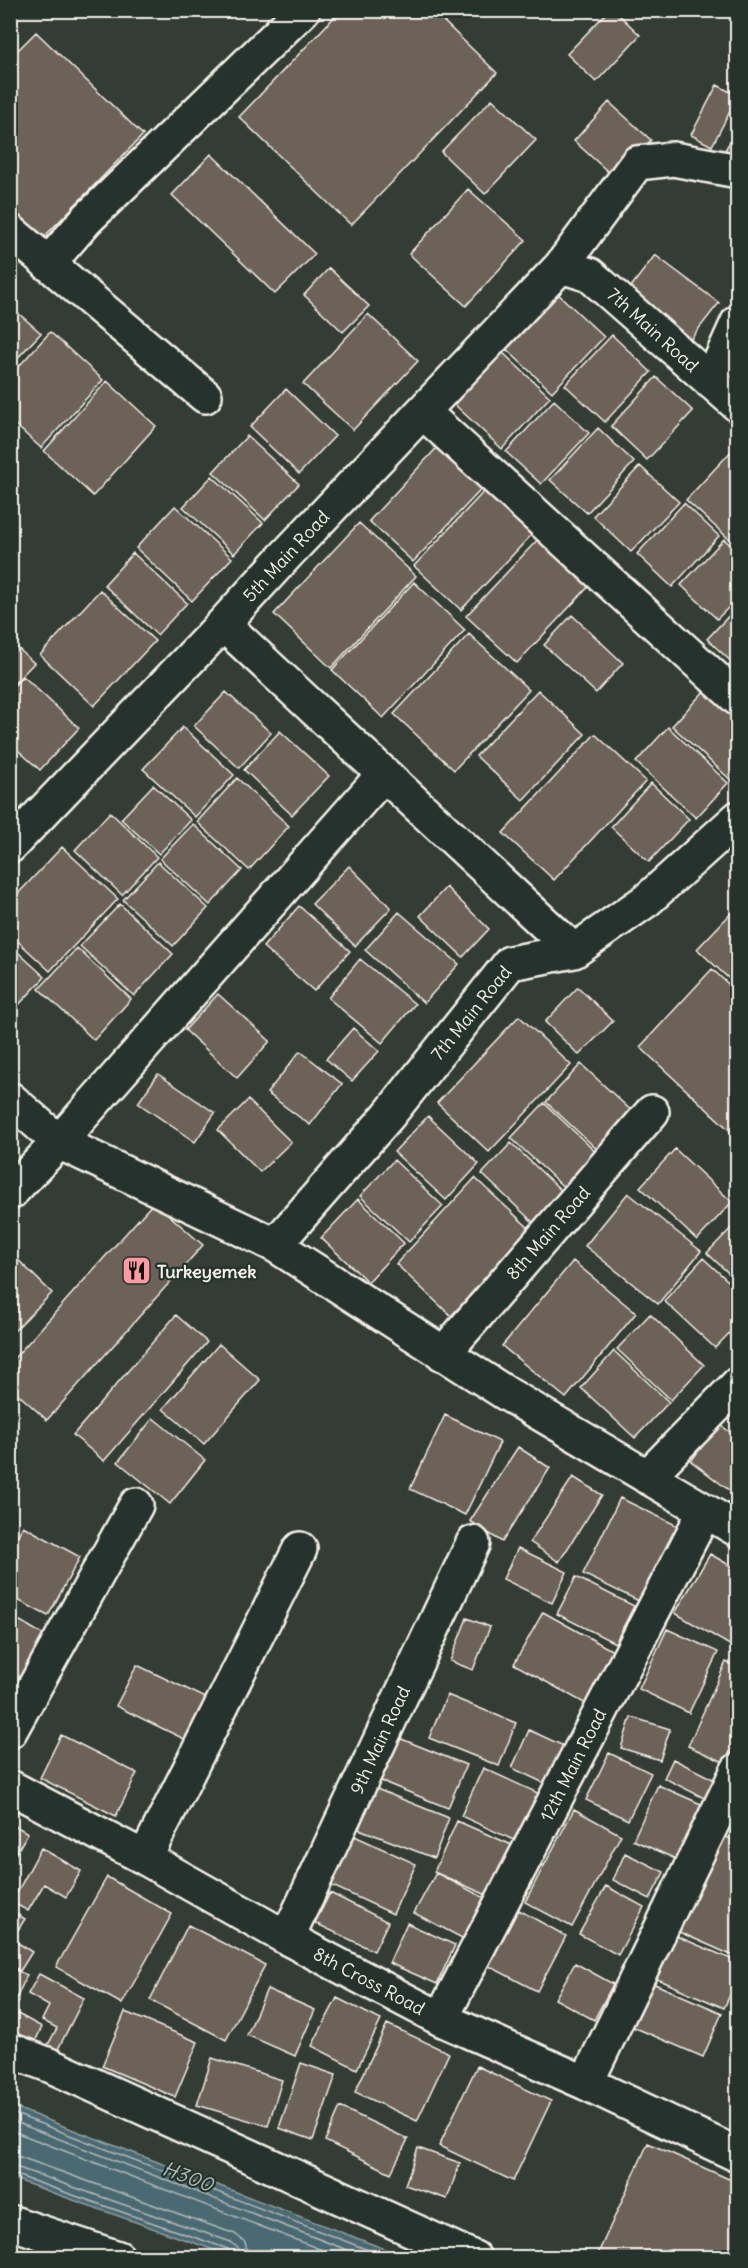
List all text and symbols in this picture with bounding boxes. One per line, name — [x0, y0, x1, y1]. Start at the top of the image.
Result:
street label: 7th Main Road — [602, 283, 704, 377]
street label: 5th Main Road — [238, 505, 335, 607]
street label: 7th Main Road — [426, 961, 516, 1065]
street label: 8th Main Road — [501, 1181, 595, 1285]
restaurant icon: Turkeyemek — [120, 1255, 152, 1287]
place label: Turkeyemek — [157, 1260, 256, 1283]
street label: 9th Main Road — [345, 1682, 415, 1798]
street label: 12th Main Road — [535, 1704, 611, 1825]
street label: 8th Cross Road — [309, 1942, 429, 2020]
water label: H300 — [159, 2155, 218, 2197]

